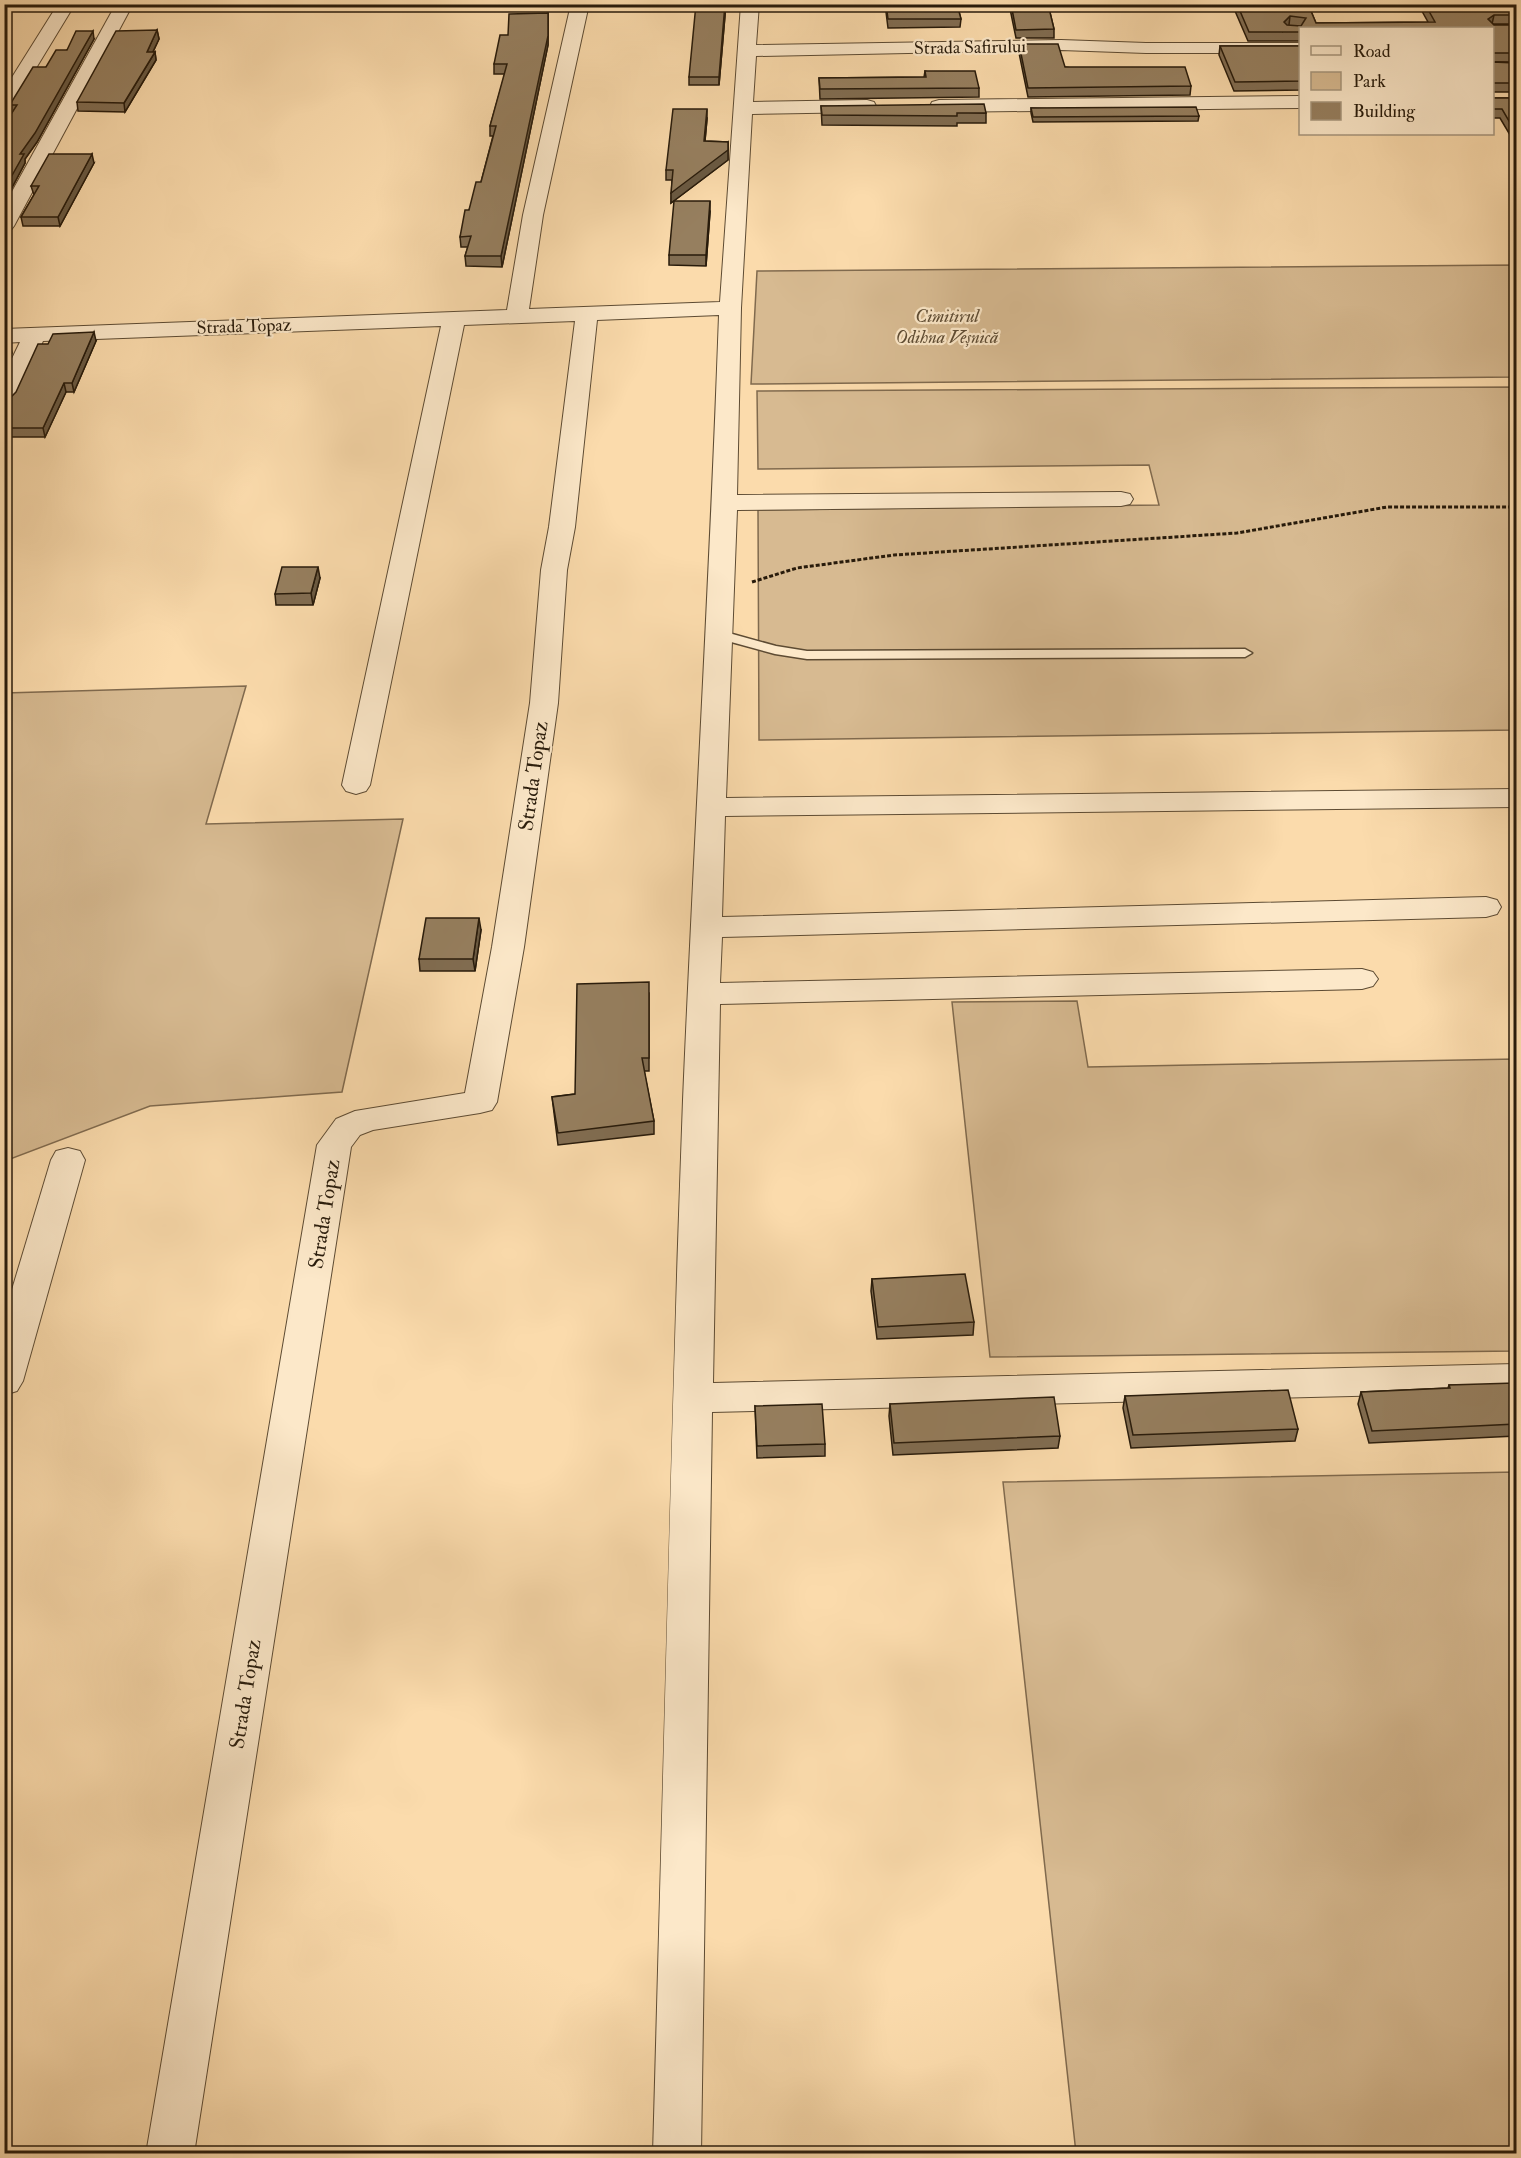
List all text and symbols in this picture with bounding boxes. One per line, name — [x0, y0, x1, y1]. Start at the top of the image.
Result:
legend — [1299, 27, 1494, 135]
street label: Strada Safirului — [914, 35, 1026, 60]
text: Road — [1353, 40, 1391, 63]
text: Park — [1353, 70, 1386, 93]
text: Building — [1353, 100, 1416, 123]
park label: Cimitirul Odihna Veșnică — [896, 305, 999, 349]
street label: Strada Topaz — [196, 313, 292, 340]
street label: Strada Topaz — [512, 719, 555, 833]
street label: Strada Topaz — [302, 1157, 346, 1271]
street label: Strada Topaz — [223, 1637, 267, 1751]

